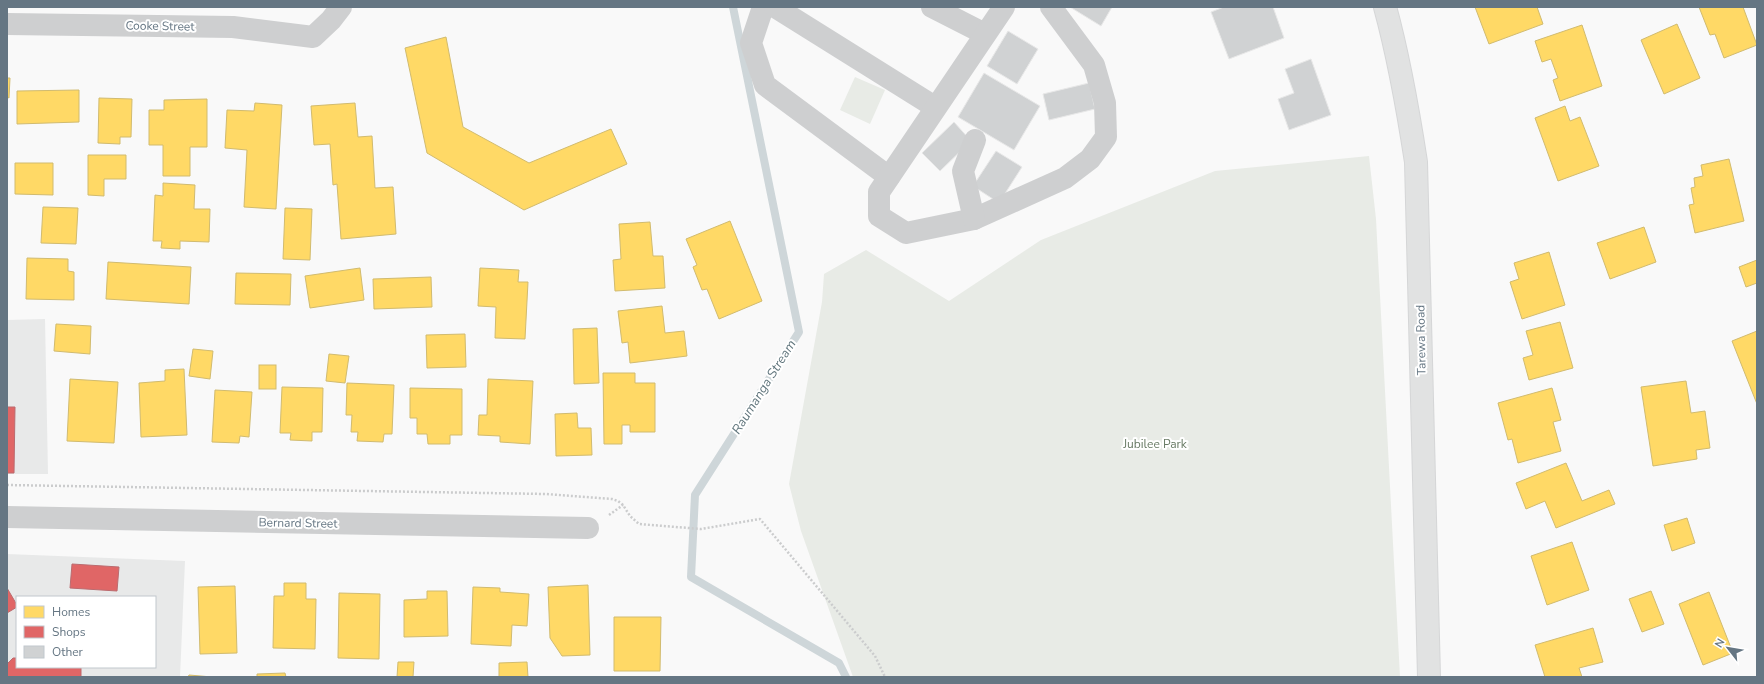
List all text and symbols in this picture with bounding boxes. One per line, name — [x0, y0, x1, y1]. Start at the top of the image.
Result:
street label: Cooke Street — [125, 17, 195, 35]
street label: Tarewa Road — [1412, 305, 1430, 375]
water label: Raumanga Stream — [728, 336, 800, 438]
park label: Jubilee Park — [1122, 436, 1188, 452]
street label: Bernard Street — [258, 514, 338, 532]
legend — [16, 596, 156, 668]
text: Homes — [52, 604, 90, 620]
text: Shops — [52, 624, 86, 640]
north arrow — [1708, 628, 1748, 668]
text: N — [1711, 636, 1728, 650]
text: Other — [52, 644, 84, 660]

